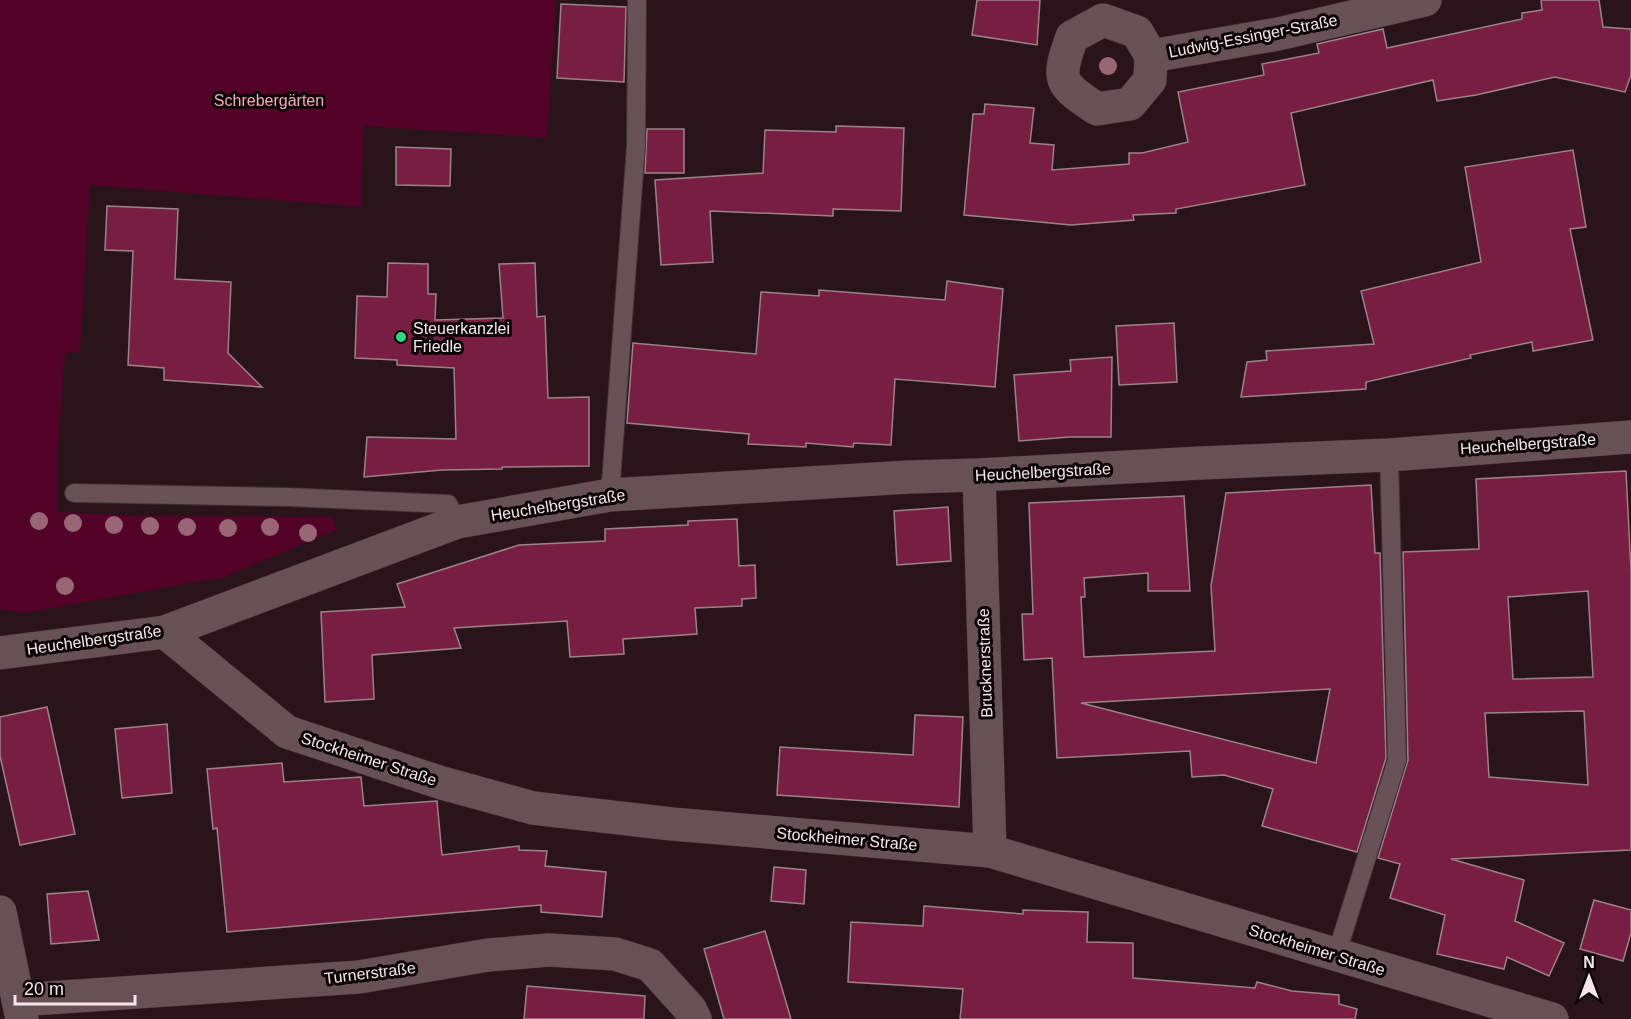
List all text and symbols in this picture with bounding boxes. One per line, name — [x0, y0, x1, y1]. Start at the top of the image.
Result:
street label: Ludwig-Essinger-Straße — [1167, 11, 1339, 61]
park label: Schrebergärten — [214, 92, 324, 109]
place label: Steuerkanzlei Friedle — [413, 320, 510, 355]
marker: Steuerkanzlei Friedle — [394, 330, 408, 344]
street label: Heuchelbergstraße — [1460, 431, 1597, 457]
street label: Heuchelbergstraße — [975, 460, 1111, 484]
street label: Heuchelbergstraße — [489, 486, 627, 524]
street label: Brucknerstraße — [975, 608, 995, 718]
street label: Heuchelbergstraße — [25, 622, 163, 658]
street label: Stockheimer Straße — [299, 729, 439, 789]
street label: Stockheimer Straße — [776, 824, 918, 854]
street label: Stockheimer Straße — [1247, 921, 1387, 979]
north arrow — [1559, 947, 1619, 1007]
text: N — [1583, 954, 1595, 971]
street label: Turnerstraße — [323, 959, 417, 987]
scale bar — [15, 968, 135, 1006]
text: 20 m — [24, 979, 64, 999]

